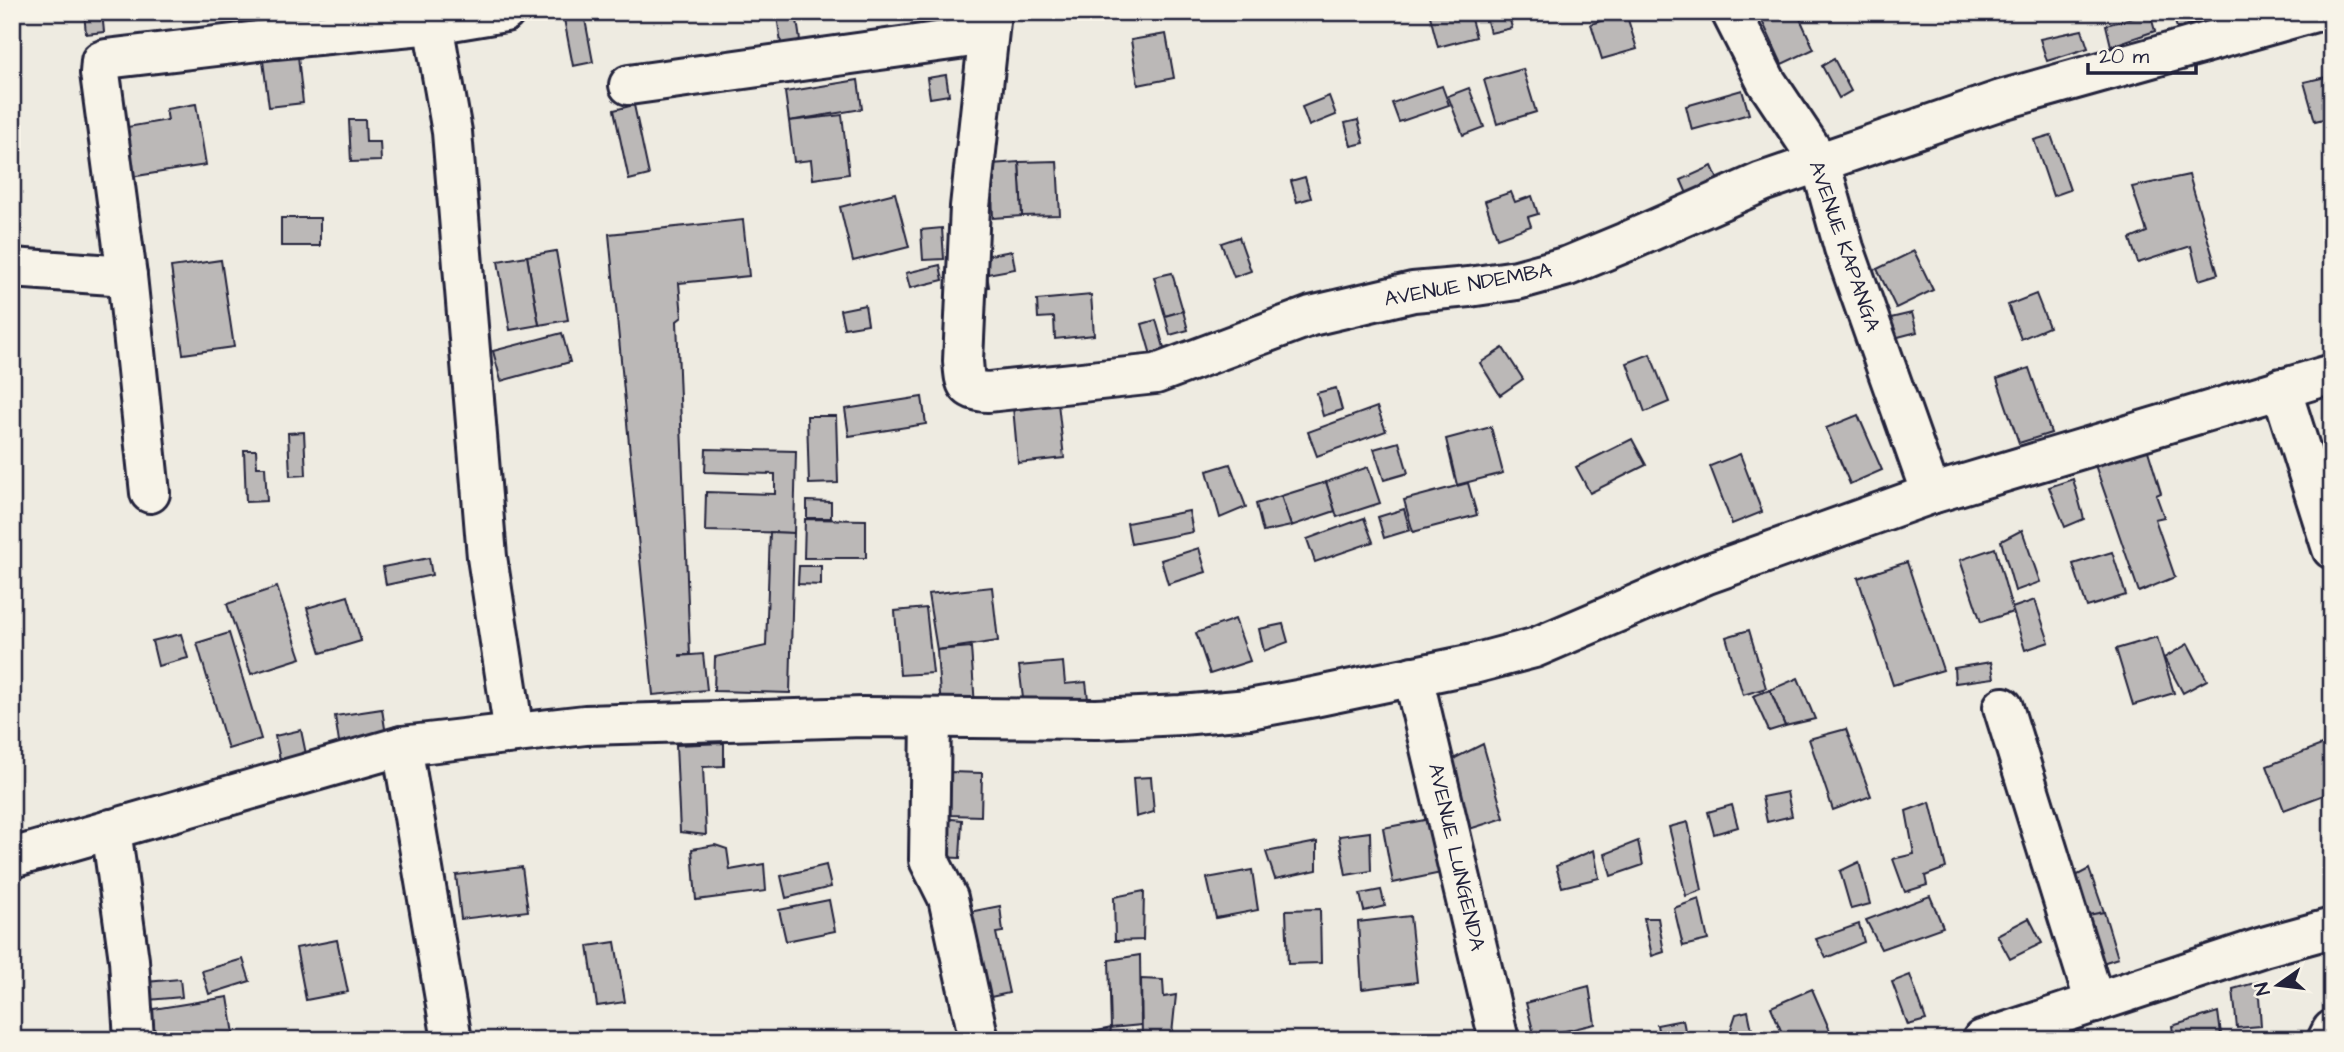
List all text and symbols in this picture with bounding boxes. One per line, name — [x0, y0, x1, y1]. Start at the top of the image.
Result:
scale bar — [2088, 32, 2197, 76]
text: 20 m — [2099, 42, 2150, 71]
street label: AVENUE KAPANGA — [1802, 157, 1888, 336]
street label: AVENUE NDEMBA — [1382, 255, 1555, 314]
street label: AVENUE LUNGENDA — [1421, 761, 1492, 954]
north arrow — [2242, 950, 2312, 1020]
text: N — [2248, 980, 2278, 998]

